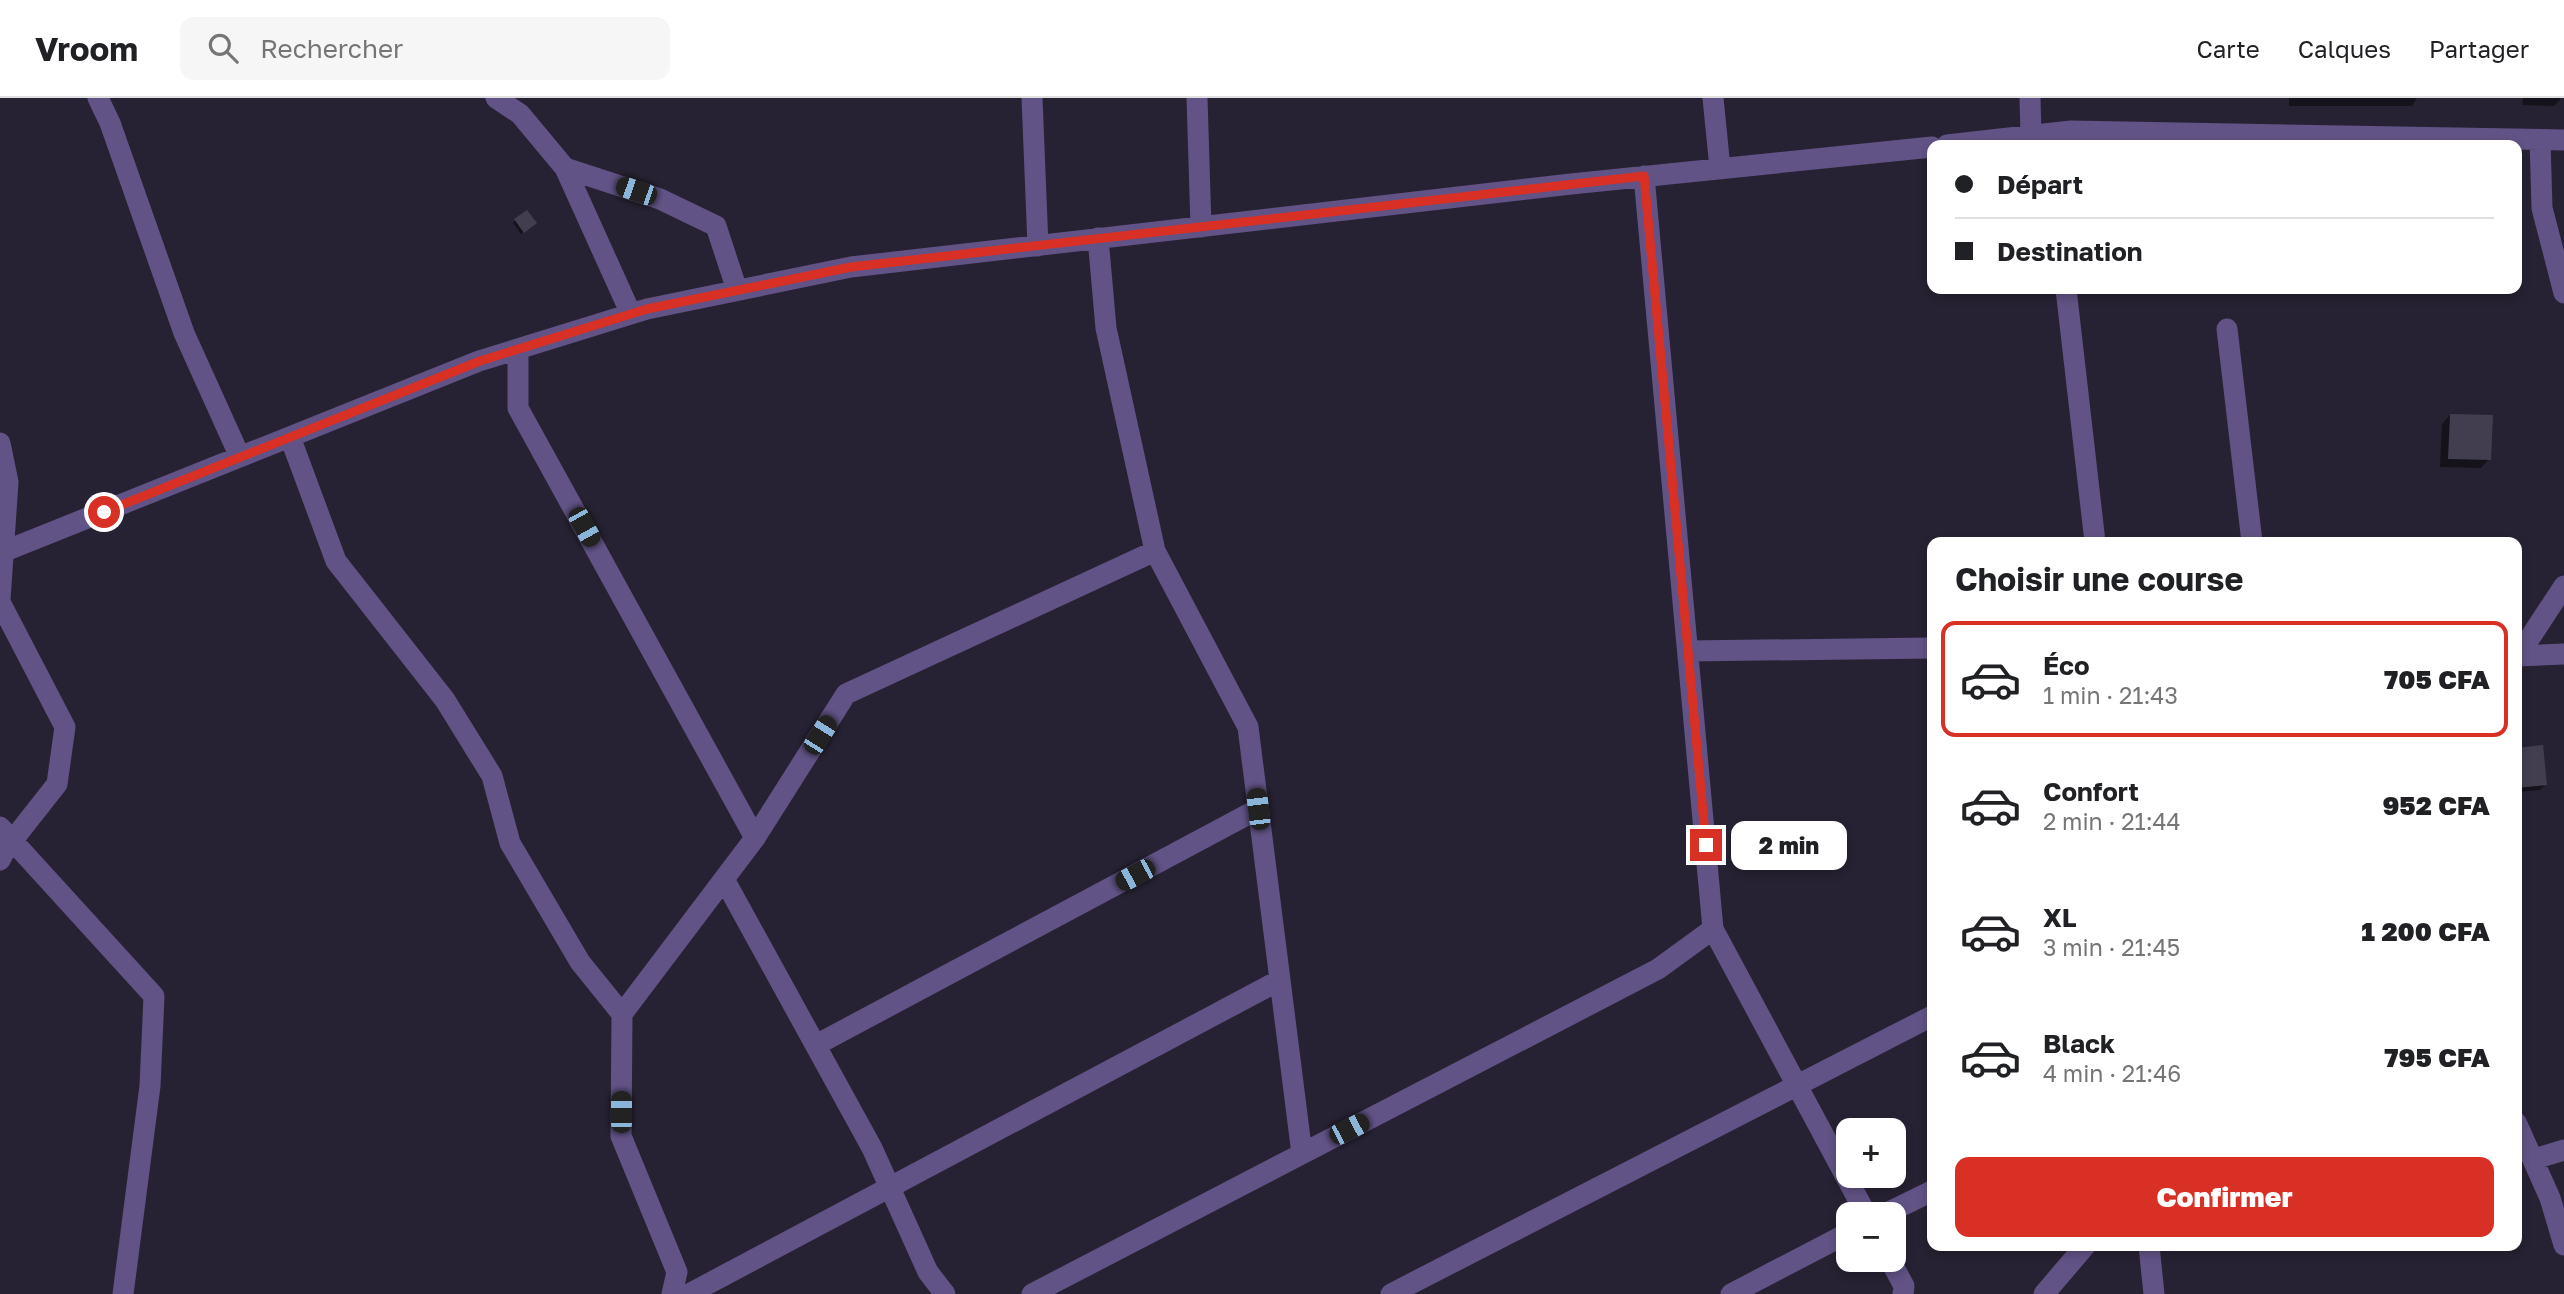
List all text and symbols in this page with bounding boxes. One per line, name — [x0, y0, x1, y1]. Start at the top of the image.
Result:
search box — [180, 17, 670, 80]
text: Vroom — [35, 29, 138, 68]
icon: search — [204, 29, 242, 67]
text: Rechercher — [260, 33, 403, 64]
text: Carte — [2196, 34, 2260, 63]
text: Calques — [2298, 34, 2391, 63]
text: Partager — [2429, 34, 2529, 63]
text: Départ — [1997, 169, 2083, 200]
car — [613, 174, 660, 208]
text: Destination — [1997, 236, 2143, 267]
route start — [88, 496, 120, 528]
car — [565, 504, 604, 550]
text: Choisir une course — [1955, 560, 2243, 598]
icon: car — [1959, 648, 2022, 711]
text: Éco — [2043, 650, 2090, 681]
text: 705 CFA — [2384, 664, 2490, 695]
text: 1 min · 21:43 — [2043, 681, 2178, 709]
car — [800, 712, 841, 758]
icon: car — [1959, 774, 2022, 837]
text: Confort — [2043, 776, 2139, 807]
car — [1246, 787, 1271, 831]
text: 952 CFA — [2382, 790, 2490, 821]
text: 2 min · 21:44 — [2043, 807, 2181, 835]
callout: 2 min — [1730, 820, 1846, 870]
route end — [1690, 829, 1722, 861]
text: 2 min — [1759, 831, 1819, 859]
car — [1112, 856, 1159, 894]
icon: car — [1959, 900, 2022, 963]
text: XL — [2043, 902, 2077, 933]
text: 1 200 CFA — [2361, 916, 2490, 947]
text: 3 min · 21:45 — [2043, 933, 2180, 961]
icon: car — [1959, 1026, 2022, 1089]
text: Black — [2043, 1028, 2115, 1059]
text: 795 CFA — [2384, 1042, 2490, 1073]
text: 4 min · 21:46 — [2043, 1059, 2181, 1087]
car — [611, 1091, 632, 1133]
car — [1326, 1110, 1373, 1148]
map controls — [1836, 1118, 1906, 1272]
button: + — [1836, 1118, 1906, 1188]
button: Confirmer — [1955, 1157, 2494, 1237]
button: − — [1836, 1202, 1906, 1272]

